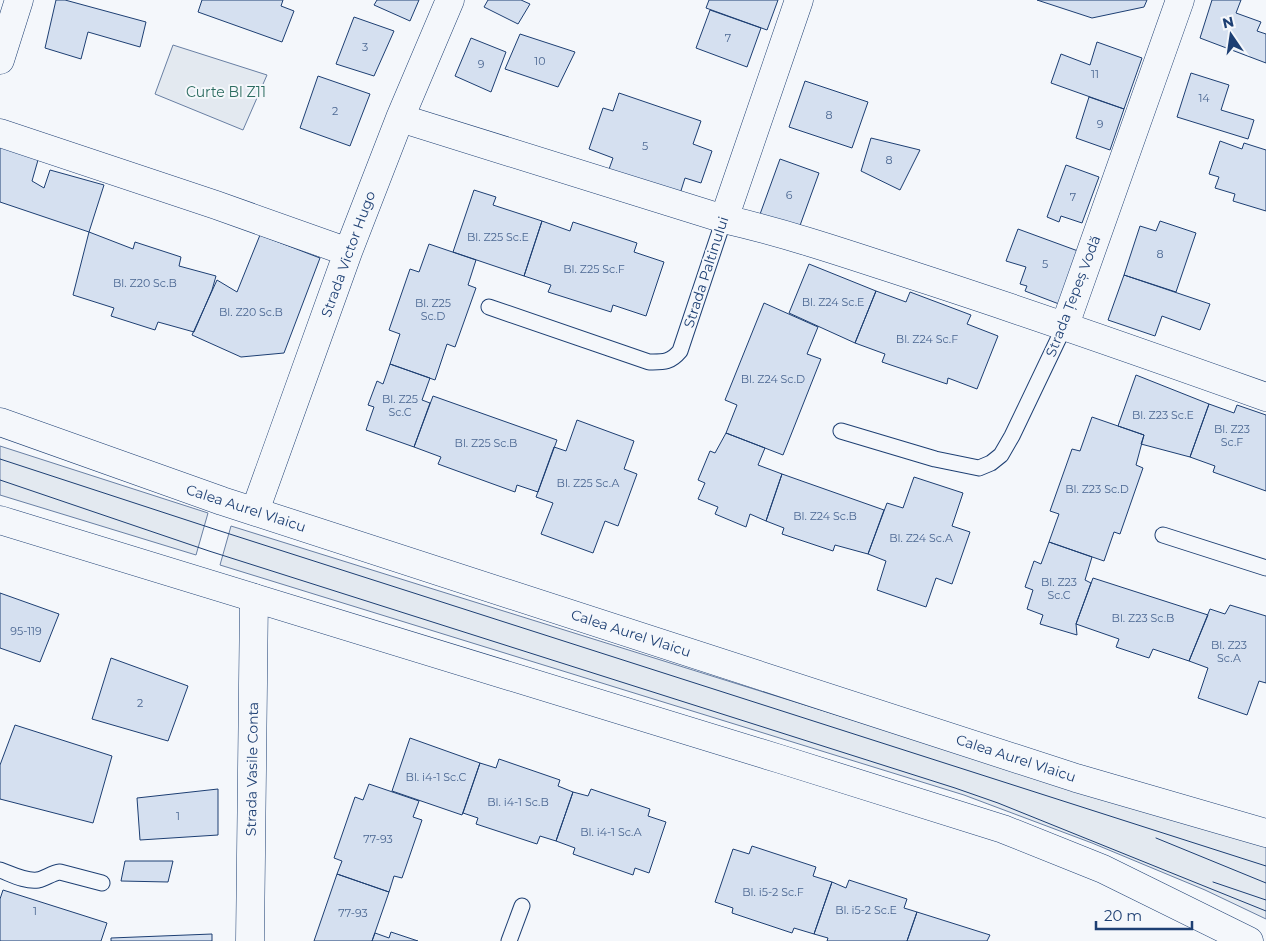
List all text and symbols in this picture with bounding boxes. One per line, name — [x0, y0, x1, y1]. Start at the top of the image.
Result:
north arrow — [1206, 10, 1256, 60]
text: N — [1221, 12, 1236, 32]
house number: 7 — [725, 31, 731, 45]
house number: 3 — [362, 40, 368, 54]
house number: 10 — [534, 54, 546, 68]
house number: 9 — [478, 57, 485, 71]
house number: 11 — [1091, 67, 1099, 81]
park label: Curte Bl Z11 — [186, 83, 266, 101]
house number: 14 — [1198, 91, 1210, 105]
house number: 2 — [332, 104, 338, 118]
house number: 8 — [825, 108, 833, 122]
house number: 9 — [1097, 117, 1104, 131]
house number: 5 — [642, 139, 648, 153]
house number: 8 — [885, 153, 893, 167]
street label: Strada Victor Hugo — [317, 188, 379, 320]
house number: 6 — [786, 188, 793, 202]
house number: 7 — [1070, 190, 1076, 204]
street label: Strada Paltinului — [680, 214, 732, 330]
house number: Bl. Z25 Sc.E — [467, 230, 529, 244]
street label: Strada Țepeș Vodă — [1042, 233, 1105, 360]
house number: 8 — [1156, 247, 1164, 261]
house number: 5 — [1042, 257, 1048, 271]
house number: Bl. Z25 Sc.F — [563, 262, 625, 276]
house number: Bl. Z20 Sc.B — [113, 276, 177, 290]
house number: Bl. Z24 Sc.E — [802, 295, 864, 309]
house number: Bl. Z25 Sc.D — [415, 296, 451, 323]
house number: Bl. Z20 Sc.B — [219, 305, 283, 319]
house number: Bl. Z24 Sc.F — [896, 332, 958, 346]
house number: Bl. Z24 Sc.D — [741, 372, 805, 386]
house number: Bl. Z25 Sc.C — [382, 392, 418, 419]
house number: Bl. Z23 Sc.E — [1132, 408, 1194, 422]
house number: Bl. Z23 Sc.F — [1214, 422, 1250, 449]
house number: Bl. Z25 Sc.B — [455, 436, 517, 450]
house number: Bl. Z25 Sc.A — [557, 476, 619, 490]
street label: Calea Aurel Vlaicu — [184, 480, 308, 536]
house number: Bl. Z23 Sc.D — [1065, 482, 1129, 496]
house number: Bl. Z24 Sc.B — [793, 509, 857, 523]
house number: Bl. Z24 Sc.A — [889, 531, 953, 545]
house number: Bl. Z23 Sc.C — [1041, 575, 1077, 602]
street label: Calea Aurel Vlaicu — [569, 605, 693, 661]
house number: Bl. Z23 Sc.B — [1112, 611, 1174, 625]
house number: 95-119 — [10, 624, 42, 638]
house number: Bl. Z23 Sc.A — [1211, 638, 1247, 665]
house number: 2 — [137, 696, 143, 710]
street label: Strada Vasile Conta — [242, 702, 262, 836]
street label: Calea Aurel Vlaicu — [954, 730, 1078, 786]
house number: Bl. i4-1 Sc.C — [406, 770, 467, 784]
house number: Bl. i4-1 Sc.B — [487, 795, 549, 809]
house number: 1 — [176, 809, 180, 823]
house number: Bl. i4-1 Sc.A — [580, 825, 642, 839]
house number: 77-93 — [363, 832, 393, 846]
house number: Bl. i5-2 Sc.F — [742, 885, 804, 899]
scale bar — [1096, 898, 1192, 930]
house number: Bl. i5-2 Sc.E — [835, 903, 897, 917]
house number: 1 — [33, 904, 37, 918]
house number: 77-93 — [338, 906, 368, 920]
text: 20 m — [1104, 906, 1142, 925]

